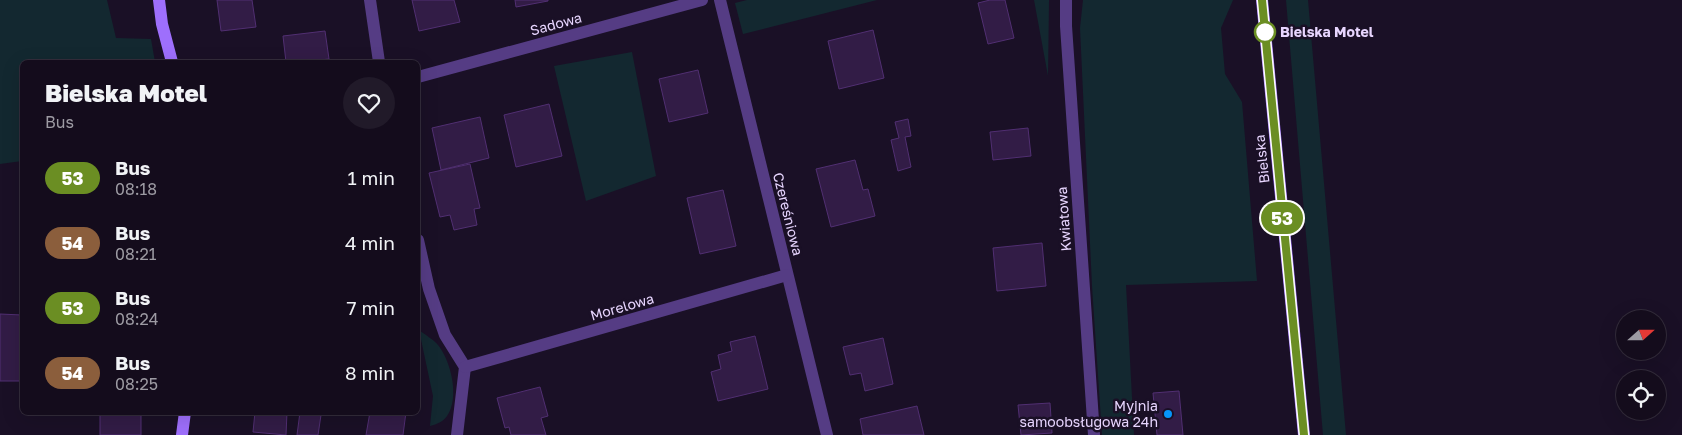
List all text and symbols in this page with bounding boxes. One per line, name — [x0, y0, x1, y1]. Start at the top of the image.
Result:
street label: Sadowa — [528, 8, 584, 39]
marker: Bielska Motel — [1254, 21, 1276, 43]
place label: Bielska Motel — [1280, 23, 1374, 40]
button: heart — [343, 77, 395, 129]
text: Bielska Motel — [45, 78, 207, 107]
text: Bus — [45, 112, 74, 132]
street label: Bielska — [1250, 134, 1273, 184]
text: Bus — [115, 156, 150, 179]
text: 1 min — [347, 166, 395, 189]
text: 53 — [62, 167, 83, 189]
street label: Czereśniowa — [770, 171, 807, 257]
text: 08:18 — [115, 179, 157, 199]
street label: Kwiatowa — [1053, 186, 1074, 252]
line badge: 53 — [1260, 202, 1304, 234]
text: 53 — [1271, 207, 1293, 229]
text: Bus — [115, 221, 150, 244]
text: 4 min — [345, 231, 395, 254]
text: 54 — [61, 232, 84, 254]
text: 08:21 — [115, 244, 157, 264]
text: Bus — [115, 286, 150, 309]
street label: Morelowa — [588, 289, 656, 324]
text: 7 min — [347, 296, 395, 319]
text: 53 — [62, 297, 83, 319]
text: 08:24 — [115, 309, 159, 329]
north arrow — [1616, 310, 1666, 360]
map controls — [1616, 310, 1666, 420]
text: Bus — [115, 351, 150, 374]
text: 8 min — [345, 361, 395, 384]
text: 54 — [61, 362, 84, 384]
button: locate — [1616, 370, 1666, 420]
text: 08:25 — [115, 374, 158, 394]
place label: Myjnia samoobsługowa 24h — [1020, 397, 1158, 430]
marker: Myjnia samoobsługowa 24h — [1162, 408, 1174, 420]

